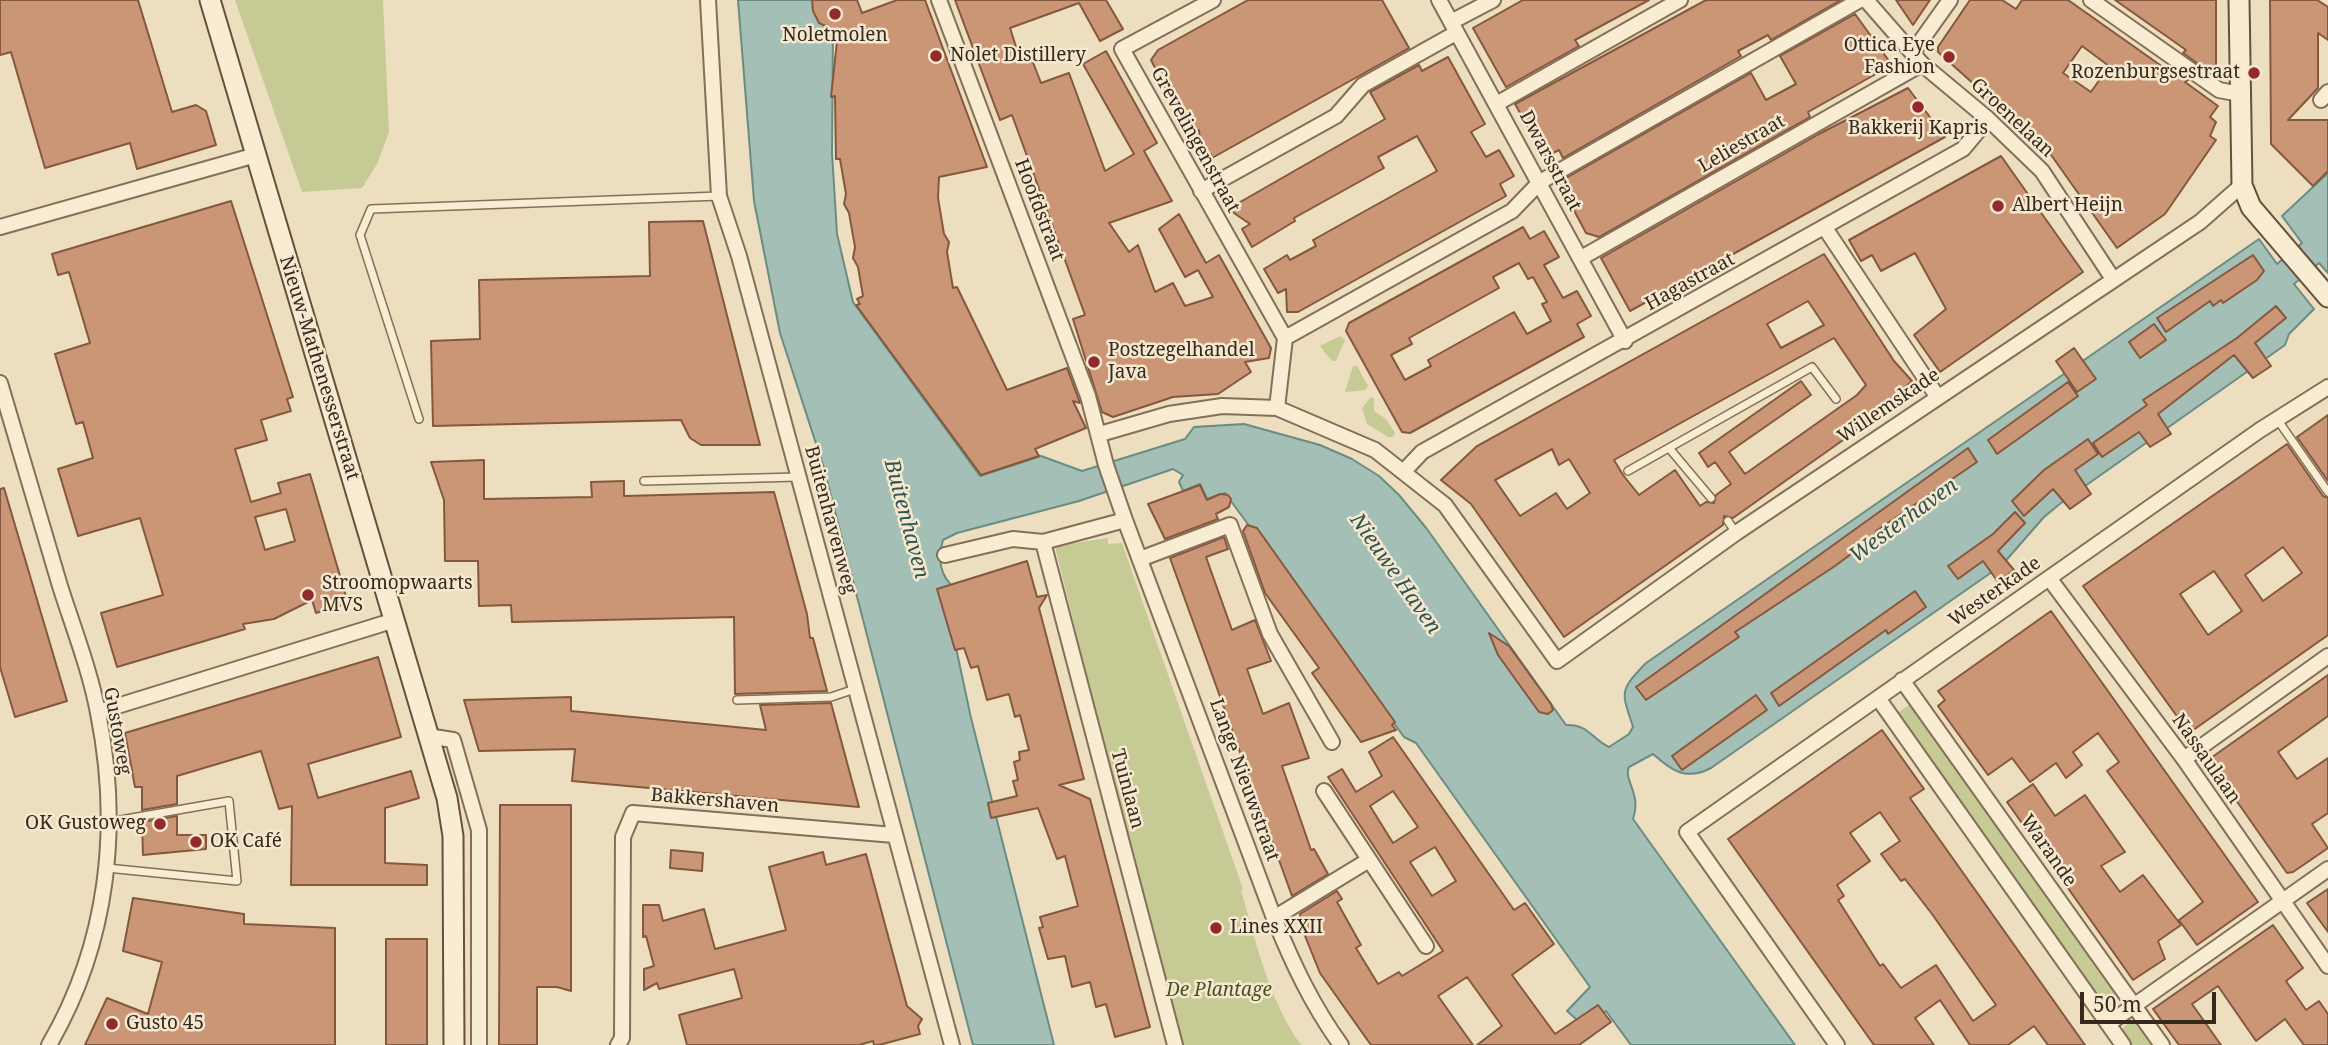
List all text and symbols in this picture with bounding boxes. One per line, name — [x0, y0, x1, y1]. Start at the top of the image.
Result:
marker: Noletmolen — [827, 6, 843, 22]
place label: Noletmolen — [782, 25, 888, 47]
place label: Ottica Eye Fashion — [1844, 35, 1935, 79]
place label: Nolet Distillery — [950, 45, 1086, 67]
marker: Nolet Distillery — [928, 48, 944, 64]
marker: Ottica Eye Fashion — [1941, 49, 1957, 65]
place label: Rozenburgsestraat — [2071, 62, 2240, 84]
street label: Grevelingenstraat — [1146, 63, 1244, 217]
marker: Rozenburgsestraat — [2246, 65, 2262, 81]
street label: Groenelaan — [1966, 74, 2058, 162]
marker: Bakkerij Kapris — [1910, 99, 1926, 115]
street label: Dwarsstraat — [1514, 107, 1586, 215]
street label: Leliestraat — [1695, 110, 1789, 178]
place label: Bakkerij Kapris — [1848, 118, 1988, 140]
street label: Hoofdstraat — [1009, 156, 1069, 264]
place label: Albert Heijn — [2012, 195, 2123, 217]
marker: Albert Heijn — [1990, 198, 2006, 214]
street label: Hagastraat — [1641, 248, 1739, 316]
street label: Nieuw-Mathenesserstraat — [274, 253, 364, 483]
place label: Postzegelhandel Java — [1108, 340, 1255, 384]
marker: Postzegelhandel Java — [1086, 354, 1102, 370]
street label: Willemskade — [1834, 364, 1944, 448]
street label: Buitenhavenweg — [799, 443, 861, 597]
water label: Buitenhaven — [878, 457, 934, 581]
water label: Westerhaven — [1845, 473, 1963, 569]
water label: Nieuwe Haven — [1344, 509, 1446, 639]
street label: Westerkade — [1945, 552, 2045, 632]
place label: Stroomopwaarts MVS — [322, 573, 472, 617]
marker: Stroomopwaarts MVS — [300, 587, 316, 603]
street label: Gustoweg — [98, 685, 136, 777]
street label: Lange Nieuwstraat — [1204, 696, 1284, 864]
street label: Nassaulaan — [2167, 710, 2245, 808]
street label: Tuinlaan — [1105, 747, 1149, 831]
street label: Bakkershaven — [650, 784, 780, 818]
street label: Warande — [2015, 811, 2081, 891]
place label: OK Gustoweg — [25, 813, 146, 835]
marker: OK Gustoweg — [152, 816, 168, 832]
place label: OK Café — [210, 831, 282, 853]
marker: OK Café — [188, 834, 204, 850]
place label: Lines XXII — [1230, 917, 1323, 939]
marker: Lines XXII — [1208, 920, 1224, 936]
scale bar — [2083, 978, 2220, 1022]
park label: De Plantage — [1166, 980, 1272, 1002]
text: 50 m — [2093, 990, 2142, 1018]
place label: Gusto 45 — [126, 1013, 204, 1035]
marker: Gusto 45 — [104, 1016, 120, 1032]

